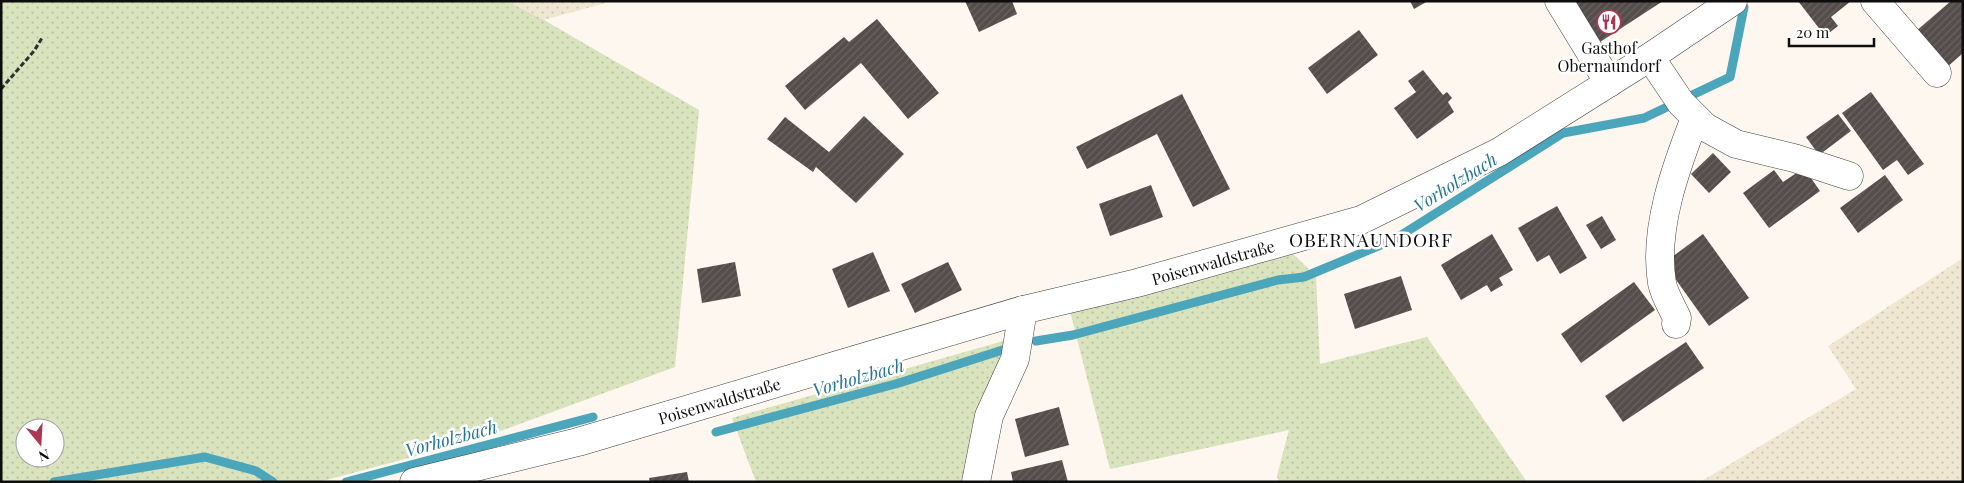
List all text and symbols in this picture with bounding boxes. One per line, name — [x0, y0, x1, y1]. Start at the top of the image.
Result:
restaurant icon: Gasthof Obernaundorf — [1596, 9, 1622, 35]
scale bar — [1789, 15, 1874, 47]
text: 20 m — [1796, 22, 1830, 42]
place label: Gasthof Obernaundorf — [1558, 37, 1662, 76]
water label: Vorholzbach — [1409, 147, 1501, 217]
district label: OBERNAUNDORF — [1289, 226, 1453, 252]
street label: Poisenwaldstraße — [1149, 234, 1277, 289]
water label: Vorholzbach — [809, 352, 907, 402]
street label: Poisenwaldstraße — [655, 372, 783, 428]
water label: Vorholzbach — [402, 414, 500, 462]
north arrow — [15, 418, 65, 468]
text: N — [36, 445, 52, 466]

